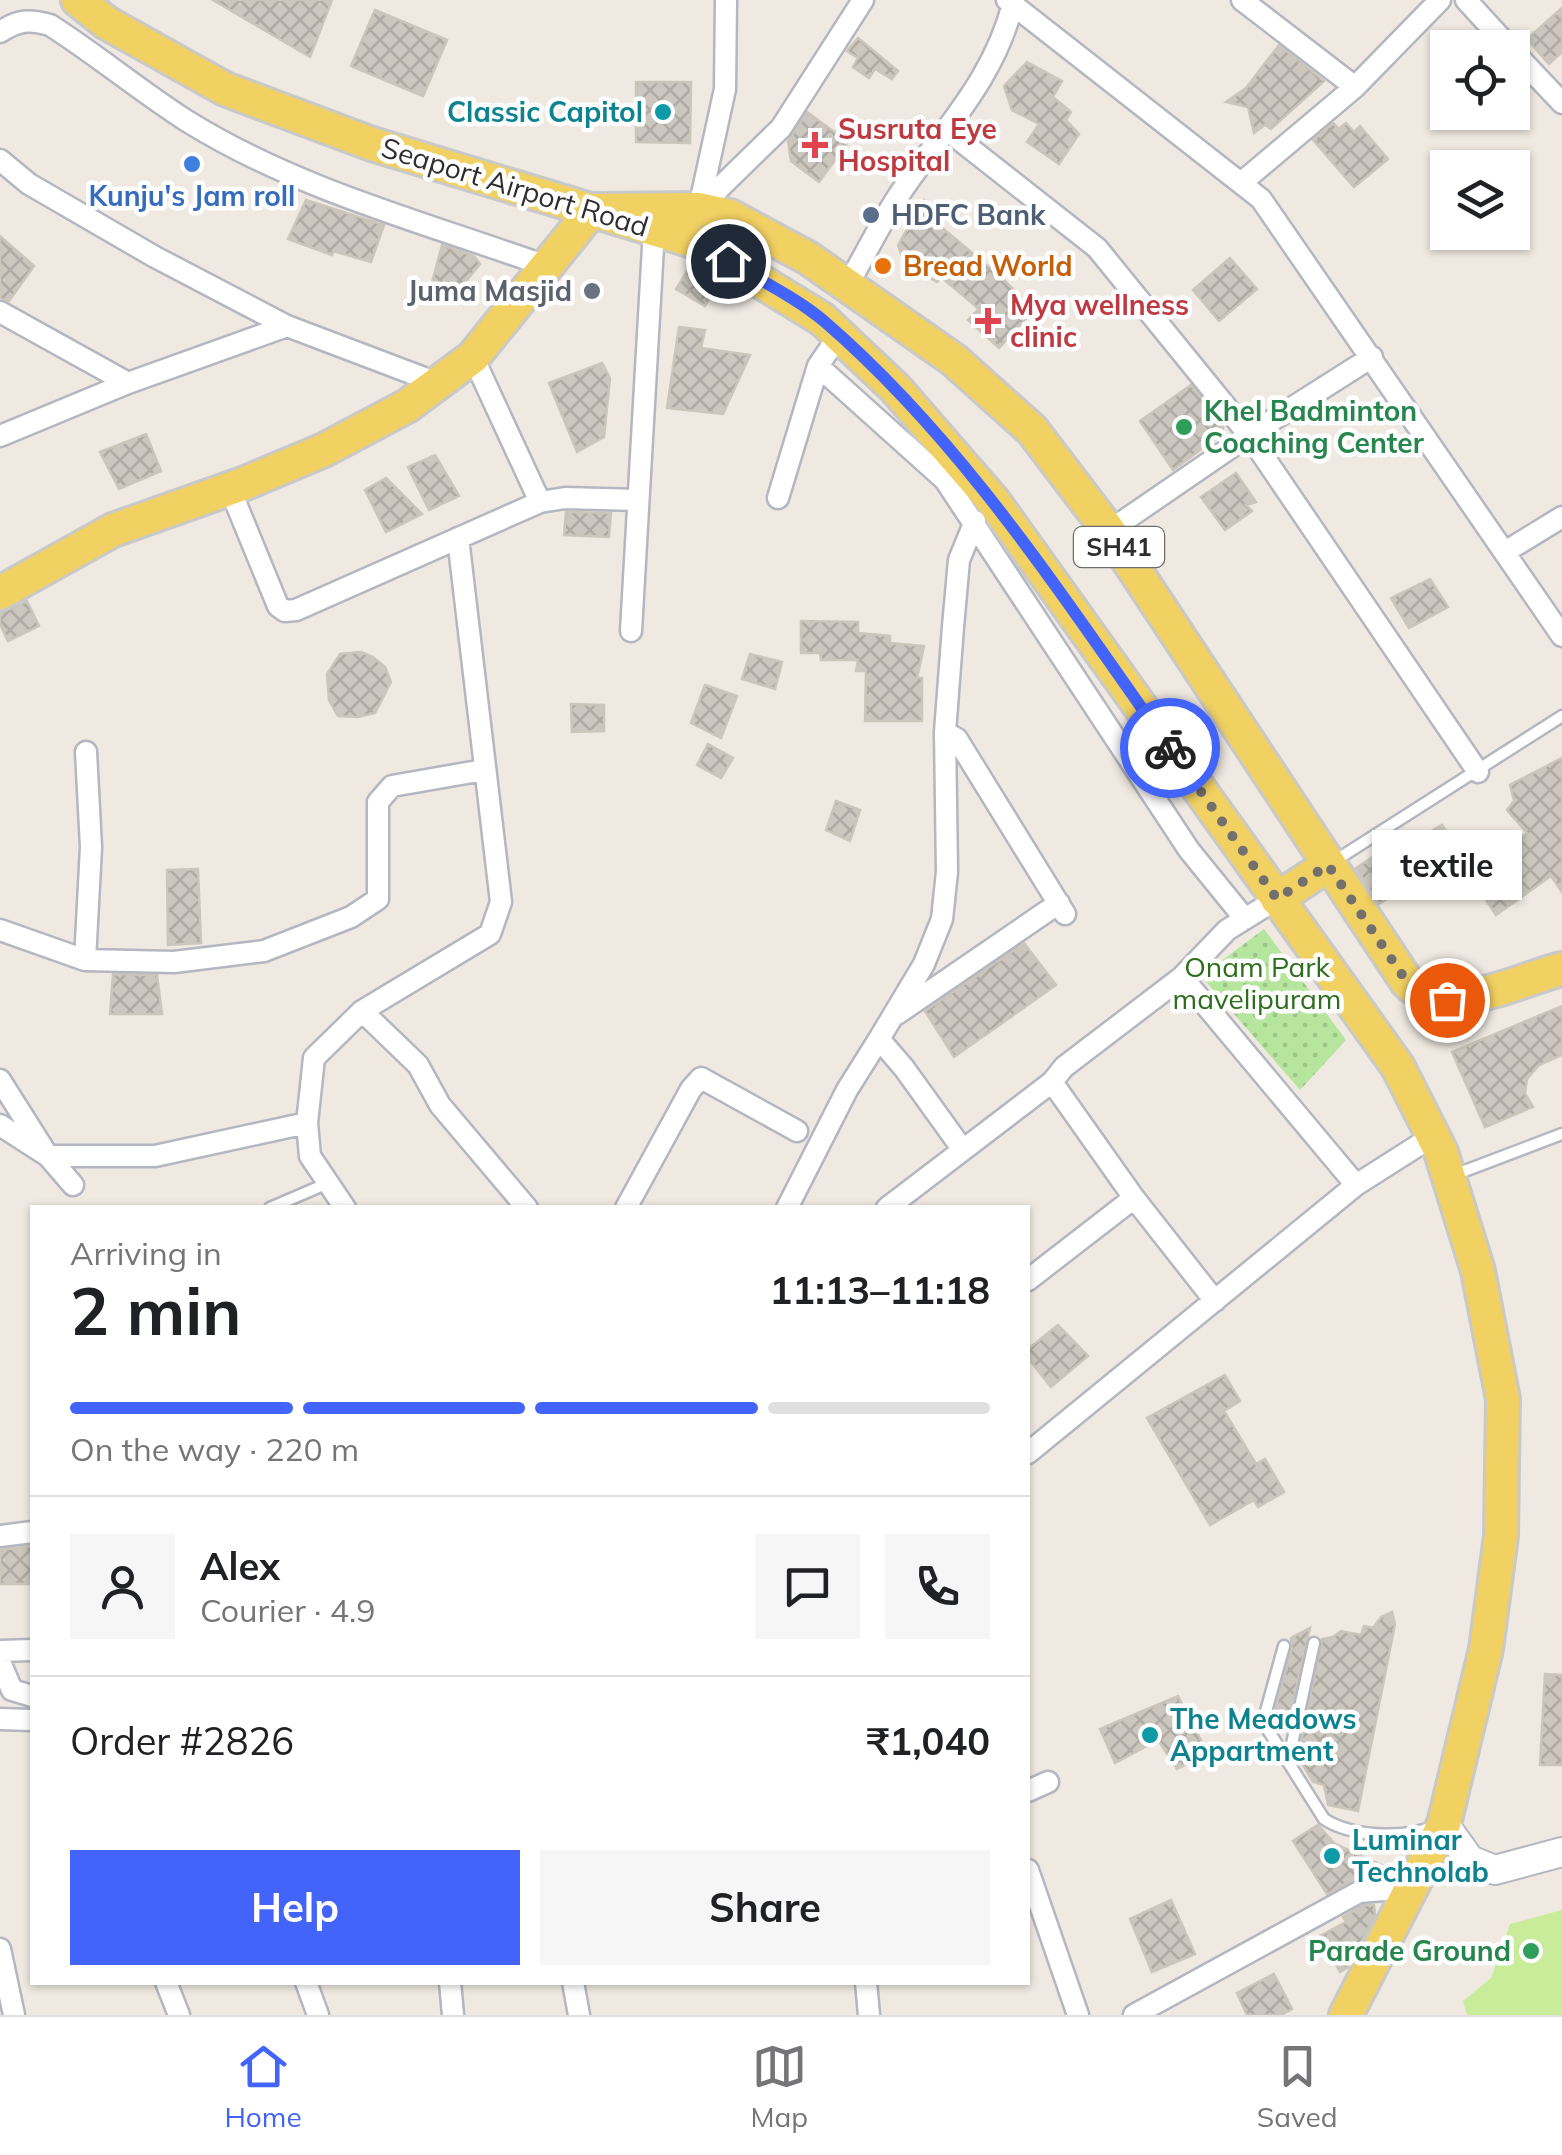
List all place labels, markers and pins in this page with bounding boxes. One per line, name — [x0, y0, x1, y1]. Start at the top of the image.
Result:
place label: Classic Capitol — [447, 94, 643, 129]
marker: Classic Capitol — [652, 101, 674, 123]
place label: Susruta Eye Hospital — [838, 111, 997, 178]
marker: Susruta Eye Hospital — [802, 132, 828, 158]
marker: Kunju's Jam roll — [181, 153, 203, 175]
place label: Kunju's Jam roll — [89, 178, 295, 213]
place label: HDFC Bank — [891, 197, 1046, 232]
marker: HDFC Bank — [860, 204, 882, 226]
pin — [686, 219, 771, 304]
place label: Bread World — [903, 248, 1073, 283]
marker: Bread World — [872, 255, 894, 277]
place label: Juma Masjid — [407, 273, 572, 308]
marker: Juma Masjid — [581, 280, 603, 302]
place label: Mya wellness clinic — [1010, 287, 1189, 354]
marker: Mya wellness clinic — [975, 308, 1001, 334]
place label: Khel Badminton Coaching Center — [1204, 393, 1424, 460]
marker: Khel Badminton Coaching Center — [1173, 416, 1195, 438]
callout: textile — [1372, 830, 1522, 900]
pin — [1405, 958, 1490, 1043]
place label: The Meadows Appartment — [1170, 1701, 1356, 1768]
marker: The Meadows Appartment — [1139, 1724, 1161, 1746]
place label: Luminar Technolab — [1352, 1822, 1489, 1889]
marker: Luminar Technolab — [1321, 1845, 1343, 1867]
place label: Parade Ground — [1308, 1933, 1511, 1968]
marker: Parade Ground — [1520, 1940, 1542, 1962]

